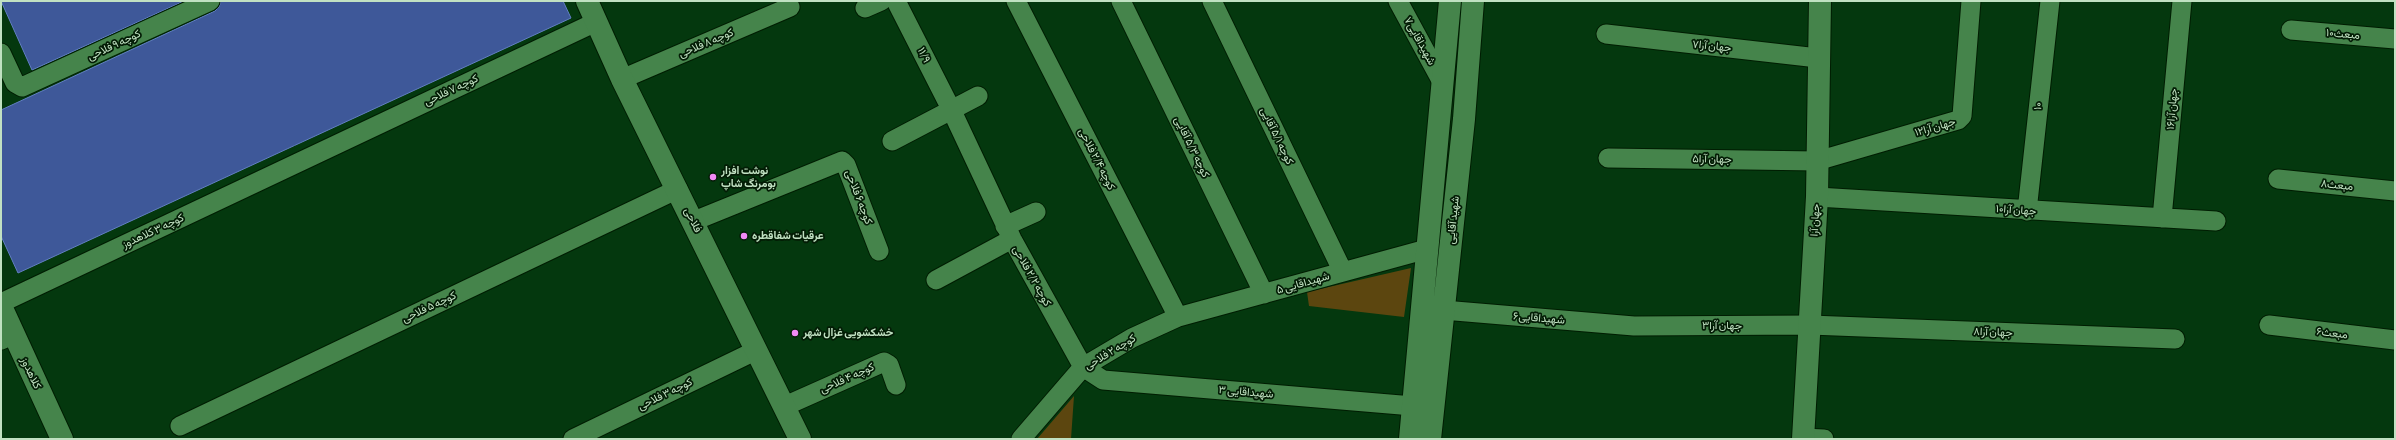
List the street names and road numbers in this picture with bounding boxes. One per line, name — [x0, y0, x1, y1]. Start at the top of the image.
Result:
street label: شهیداقایی۷ — [1401, 15, 1439, 67]
street label: کوچه ۸ فلاحی — [676, 25, 736, 61]
street label: مبعث۱۰ — [2325, 26, 2361, 42]
street label: کوچه ۹ فلاحی — [85, 27, 143, 63]
street label: جهان آرا۷ — [1692, 37, 1732, 55]
street label: ۱۱/۹ — [915, 45, 933, 65]
street label: کوچه ۷ فلاحی — [422, 72, 480, 108]
street label: جهان آرا۱۶ — [2164, 88, 2180, 130]
street label: ۱۰ — [2031, 101, 2045, 111]
street label: کوچه ۵/۱ آقایی — [1257, 105, 1297, 167]
street label: کوچه ۵/۳ آقایی — [1172, 114, 1212, 180]
street label: جهان آرا۱۲ — [1913, 115, 1957, 139]
street label: کوچه ۲/۴ فلاحی — [1076, 126, 1118, 192]
street label: جهان آرا۵ — [1692, 152, 1732, 166]
street label: کوچه ۶ فلاحی — [843, 168, 875, 226]
street label: مبعث۸ — [2320, 177, 2354, 193]
street label: شهید آقایی — [1444, 195, 1462, 245]
street label: جهان آرا۱۰ — [1995, 202, 2037, 218]
street label: جهان آرا — [1808, 203, 1822, 237]
street label: فلاحی — [681, 205, 705, 235]
street label: کوچه ۳ کلاهدوز — [120, 211, 186, 251]
street label: کوچه ۲/۲ فلاحی — [1010, 243, 1054, 309]
street label: ۵ شهیداقایی — [1275, 269, 1331, 297]
street label: کوچه ۵ فلاحی — [400, 289, 458, 325]
street label: شهیداقایی۶ — [1513, 309, 1565, 327]
street label: جهان آرا۳ — [1702, 319, 1742, 333]
street label: جهان آرا۸ — [1973, 325, 2013, 339]
street label: مبعث۶ — [2316, 325, 2348, 341]
street label: کوچه ۲ فلاحی — [1082, 331, 1138, 373]
street label: کلاهدوز — [18, 355, 44, 391]
street label: کوچه ۴ فلاحی — [818, 360, 876, 396]
street label: کوچه ۳ فلاحی — [635, 375, 695, 413]
street label: ۳ شهیداقایی — [1218, 383, 1274, 401]

